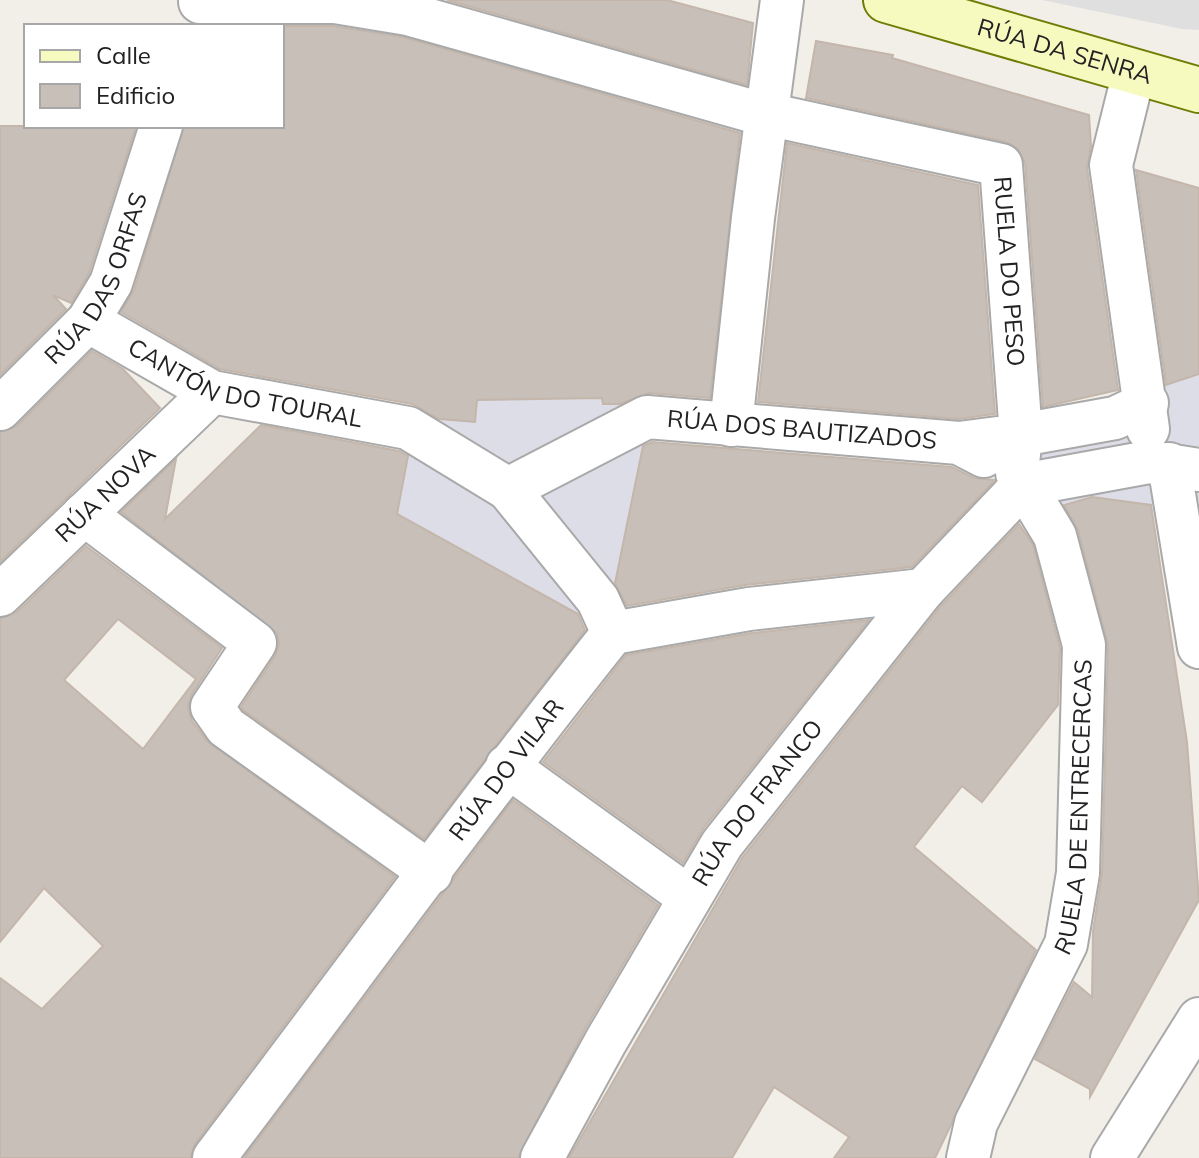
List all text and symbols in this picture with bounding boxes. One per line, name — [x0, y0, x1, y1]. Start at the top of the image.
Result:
street label: RÚA DA SENRA — [974, 11, 1156, 90]
legend — [24, 24, 284, 128]
text: Calle — [96, 40, 151, 70]
text: Edificio — [96, 80, 175, 110]
street label: RUELA DO PESO — [988, 175, 1032, 368]
street label: RÚA DAS ORFAS — [37, 188, 153, 370]
street label: CANTÓN DO TOURAL — [123, 331, 365, 433]
street label: RÚA DOS BAUTIZADOS — [666, 403, 938, 455]
street label: RÚA NOVA — [48, 438, 161, 548]
street label: RUELA DE ENTRECERCAS — [1047, 659, 1098, 959]
street label: RÚA DO VILAR — [442, 692, 569, 846]
street label: RÚA DO FRANCO — [685, 713, 829, 891]

